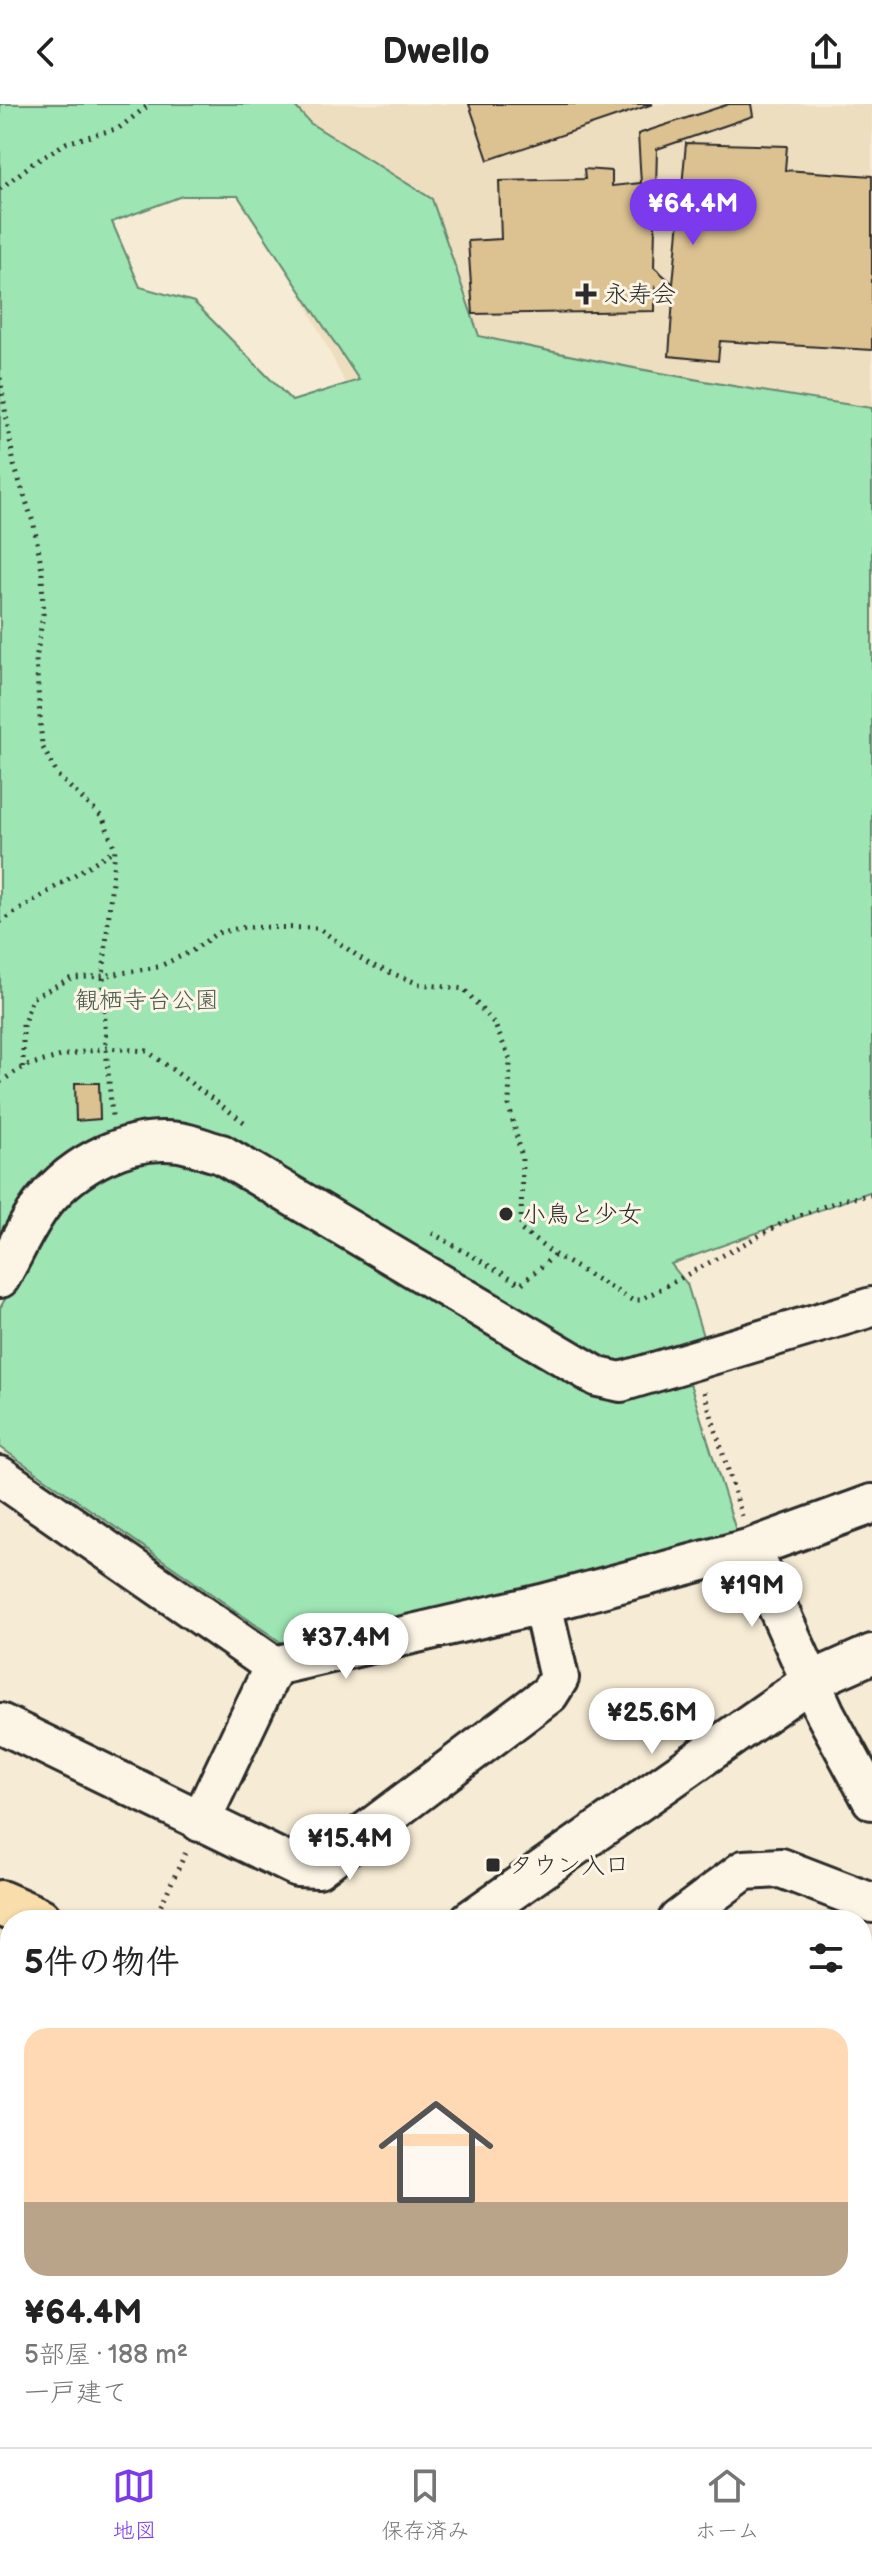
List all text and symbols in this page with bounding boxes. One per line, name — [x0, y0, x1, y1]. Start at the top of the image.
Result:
icon: back — [24, 30, 68, 74]
icon: share — [804, 30, 848, 74]
text: Dwello — [382, 31, 490, 74]
pin: ¥64.4M — [628, 179, 758, 247]
text: ¥64.4M — [648, 189, 738, 220]
place label: 永寿会 — [604, 280, 676, 309]
marker: 永寿会 — [575, 283, 597, 305]
park label: 観栖寺台公園 — [75, 986, 219, 1015]
place label: 小鳥と少女 — [522, 1200, 642, 1229]
marker: 小鳥と少女 — [497, 1205, 515, 1223]
pin: ¥19M — [705, 1561, 799, 1629]
text: ¥19M — [720, 1571, 784, 1602]
pin: ¥37.4M — [281, 1613, 411, 1681]
text: ¥37.4M — [302, 1623, 390, 1654]
pin: ¥25.6M — [587, 1688, 717, 1756]
text: ¥25.6M — [607, 1698, 697, 1729]
pin: ¥15.4M — [285, 1814, 415, 1882]
text: ¥15.4M — [307, 1824, 393, 1855]
place label: タウン入口 — [509, 1851, 629, 1880]
marker: タウン入口 — [484, 1856, 502, 1874]
icon: filters — [804, 1936, 848, 1980]
text: 5件の物件 — [24, 1942, 180, 1983]
icon: home — [364, 2080, 508, 2224]
text: ¥64.4M — [24, 2292, 142, 2333]
text: 5部屋 · 188 m² — [24, 2340, 188, 2371]
text: 一戸建て — [24, 2378, 128, 2409]
tab: 地図 — [112, 2464, 156, 2545]
tab: 保存済み — [381, 2464, 469, 2545]
tab: ホーム — [694, 2464, 760, 2545]

